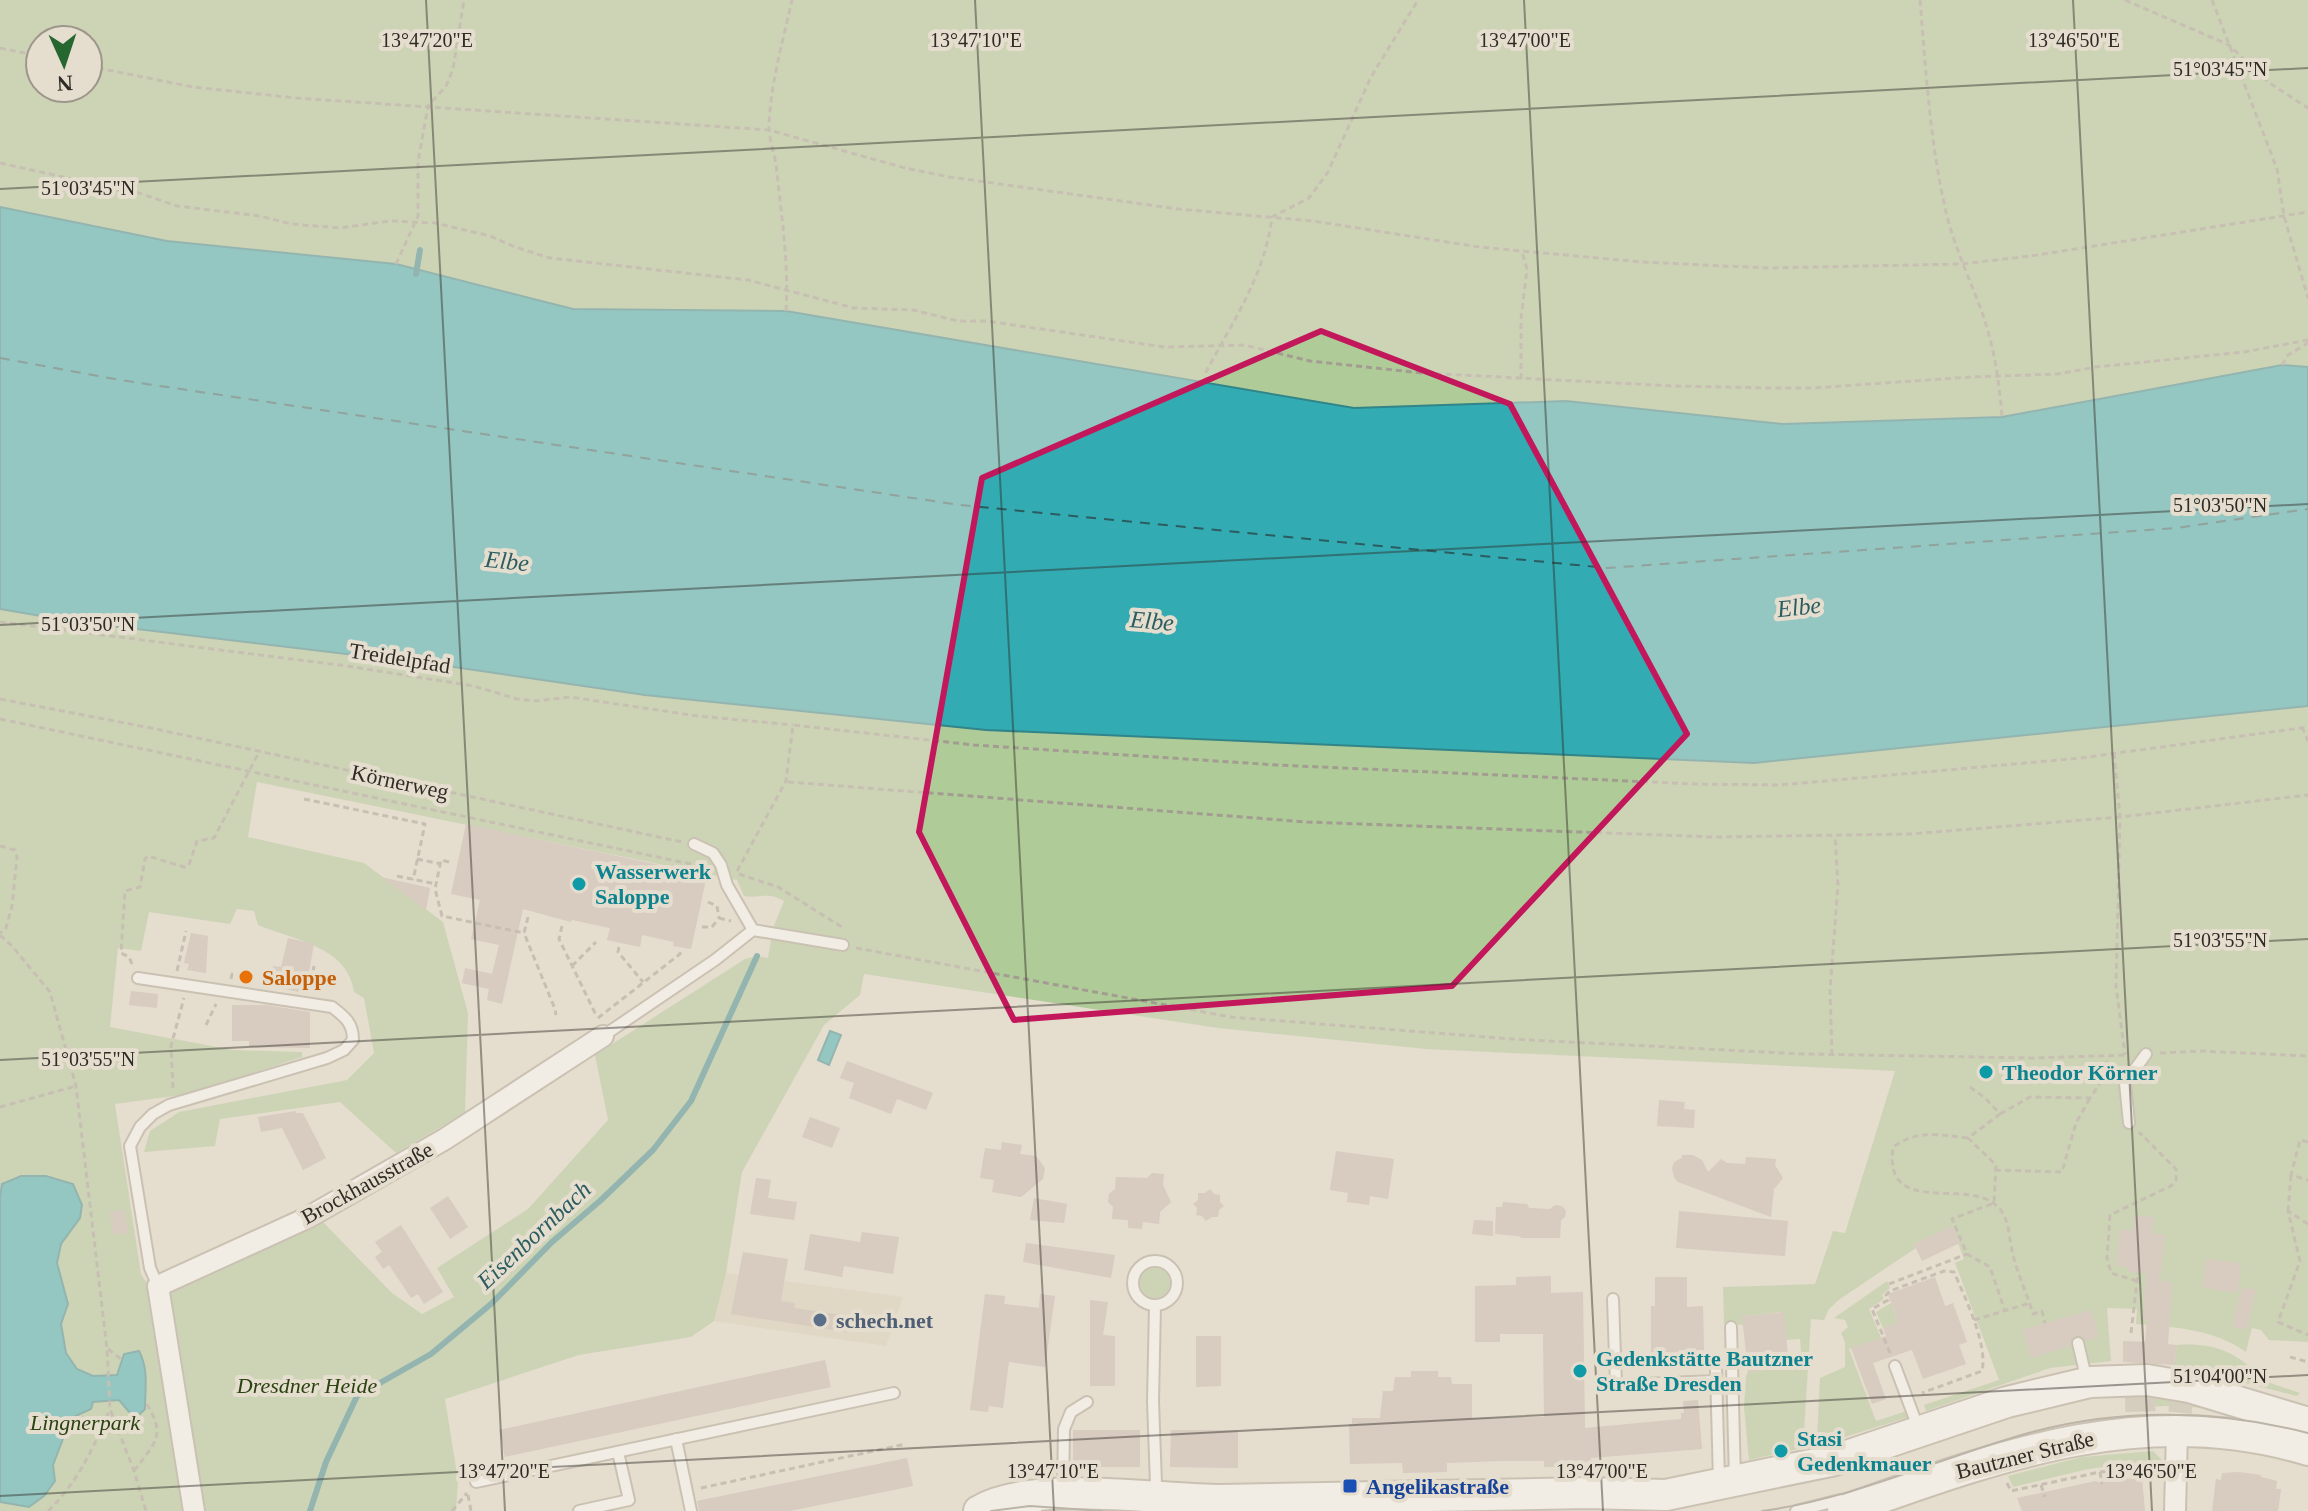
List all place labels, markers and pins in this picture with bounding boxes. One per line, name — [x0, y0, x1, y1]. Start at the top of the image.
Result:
place label: Wasserwerk Saloppe — [595, 859, 712, 909]
marker: Wasserwerk Saloppe — [570, 875, 588, 893]
place label: Saloppe — [262, 965, 337, 990]
marker: Saloppe — [237, 968, 255, 986]
place label: Theodor Körner — [2002, 1060, 2158, 1085]
marker: Theodor Körner — [1977, 1063, 1995, 1081]
place label: schech.net — [836, 1308, 934, 1333]
marker: schech.net — [811, 1311, 829, 1329]
place label: Gedenkstätte Bautzner Straße Dresden — [1596, 1346, 1813, 1396]
marker: Gedenkstätte Bautzner Straße Dresden — [1571, 1362, 1589, 1380]
place label: Stasi Gedenkmauer — [1797, 1426, 1932, 1476]
marker: Stasi Gedenkmauer — [1772, 1442, 1790, 1460]
place label: Angelikastraße — [1366, 1474, 1509, 1499]
marker: Angelikastraße — [1341, 1477, 1359, 1495]

